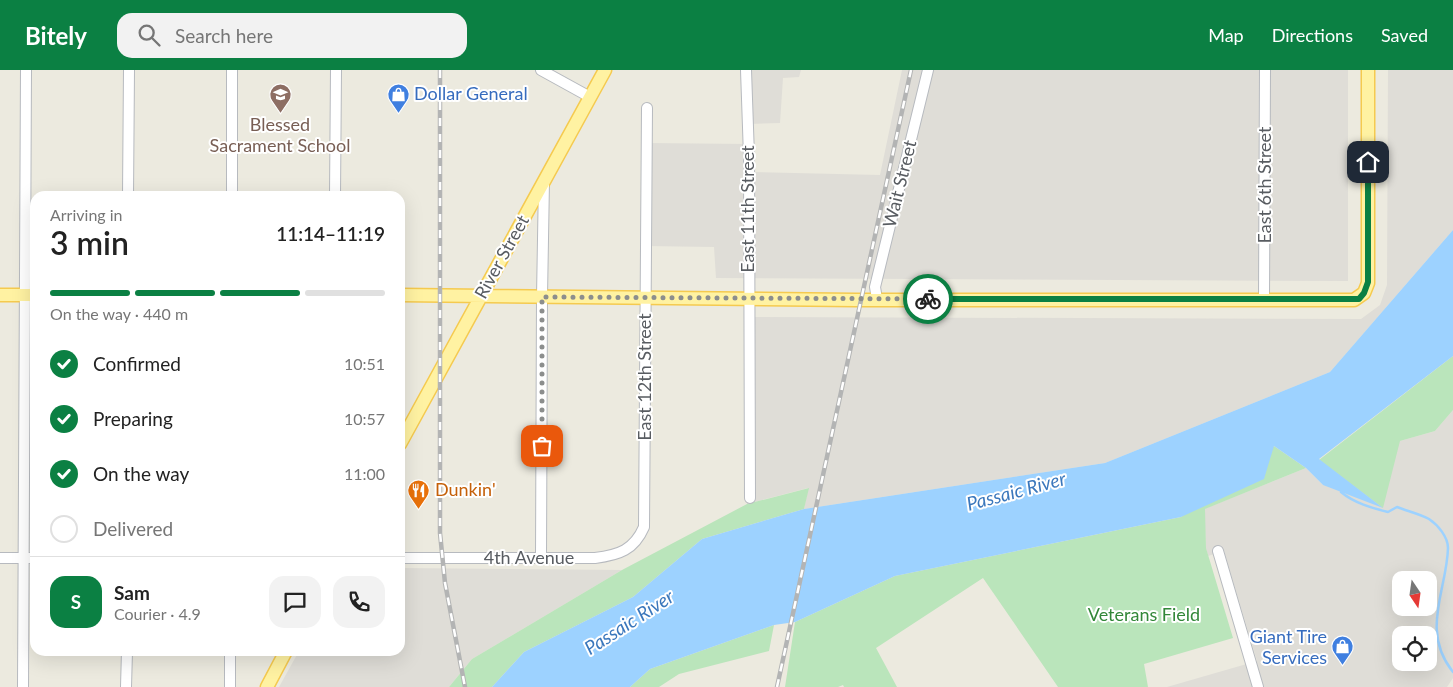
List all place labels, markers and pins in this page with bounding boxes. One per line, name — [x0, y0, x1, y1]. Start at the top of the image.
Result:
shop icon: Dollar General — [386, 82, 410, 113]
place label: Dollar General — [414, 82, 528, 104]
school or university icon: Blessed Sacrament School — [268, 83, 292, 114]
place label: Blessed Sacrament School — [210, 113, 350, 156]
pin — [1347, 141, 1389, 183]
pin — [521, 425, 563, 467]
restaurant icon: Dunkin' — [407, 478, 431, 509]
place label: Dunkin' — [435, 478, 496, 500]
place label: Giant Tire Services — [1250, 625, 1327, 668]
shop icon: Giant Tire Services — [1331, 635, 1355, 666]

